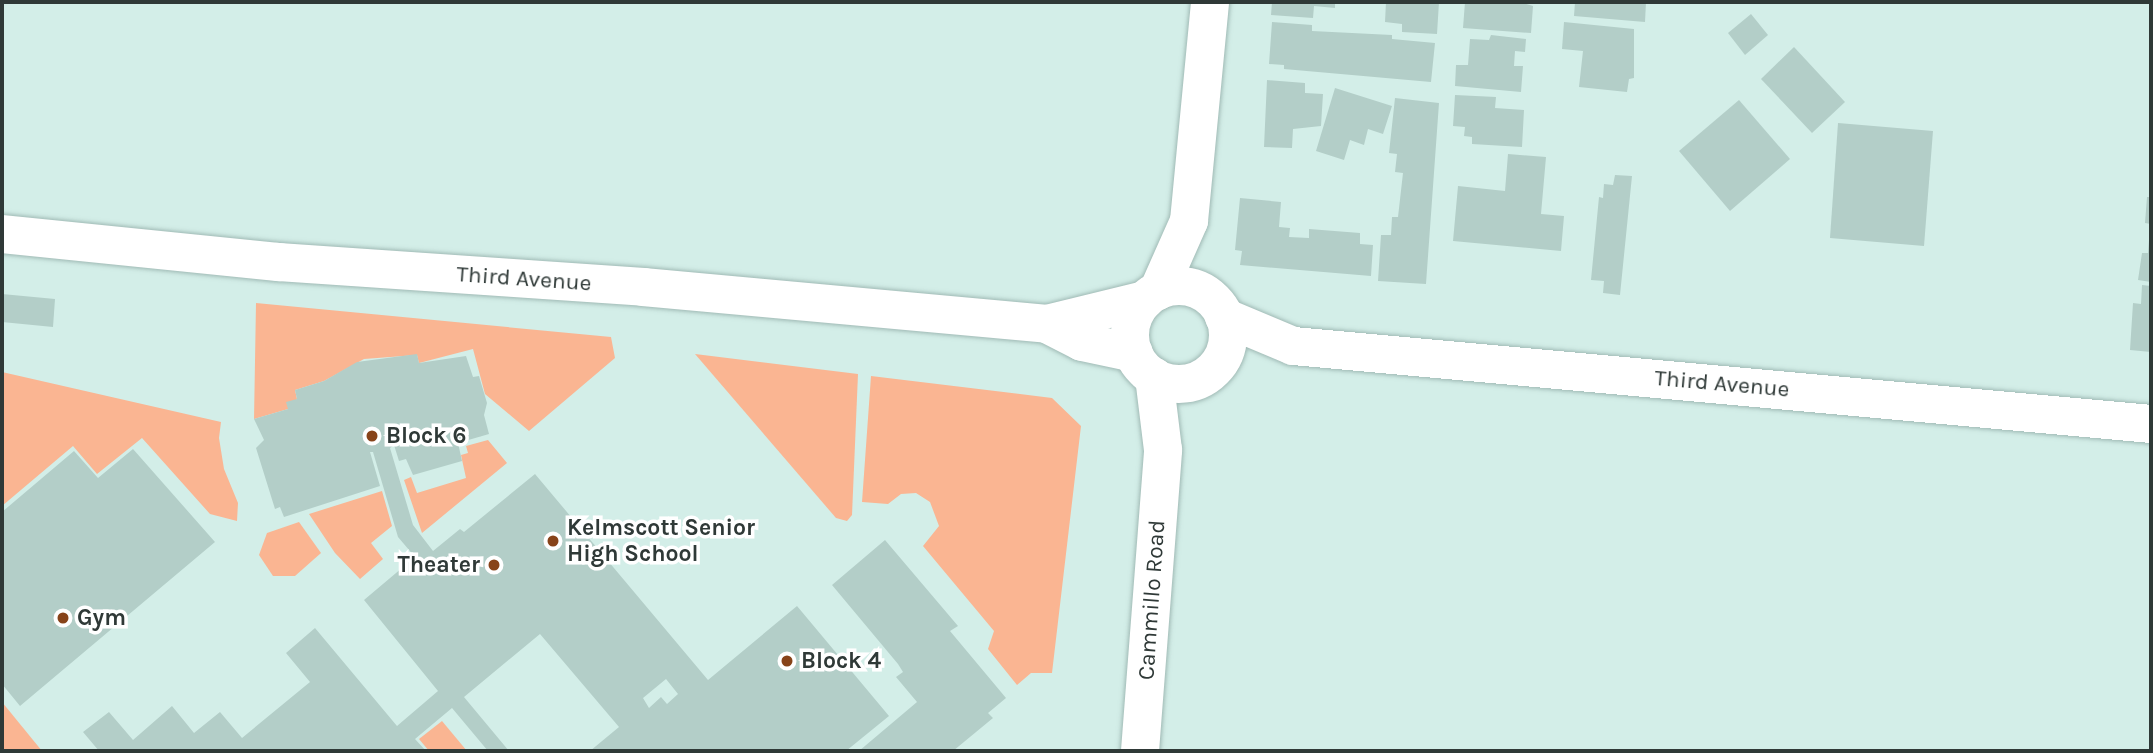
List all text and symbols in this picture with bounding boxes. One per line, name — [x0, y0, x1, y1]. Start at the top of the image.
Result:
street label: Third Avenue — [456, 261, 592, 297]
street label: Third Avenue — [1653, 364, 1791, 404]
place label: Block 6 — [386, 422, 466, 450]
marker: Block 6 — [364, 428, 380, 444]
place label: Kelmscott Senior High School — [567, 514, 755, 568]
street label: Cammillo Road — [1133, 519, 1171, 681]
marker: Kelmscott Senior High School — [545, 533, 561, 549]
place label: Theater — [398, 551, 480, 579]
marker: Theater — [486, 557, 502, 573]
place label: Gym — [77, 604, 126, 632]
marker: Gym — [55, 610, 71, 626]
place label: Block 4 — [801, 647, 881, 675]
marker: Block 4 — [779, 653, 795, 669]

